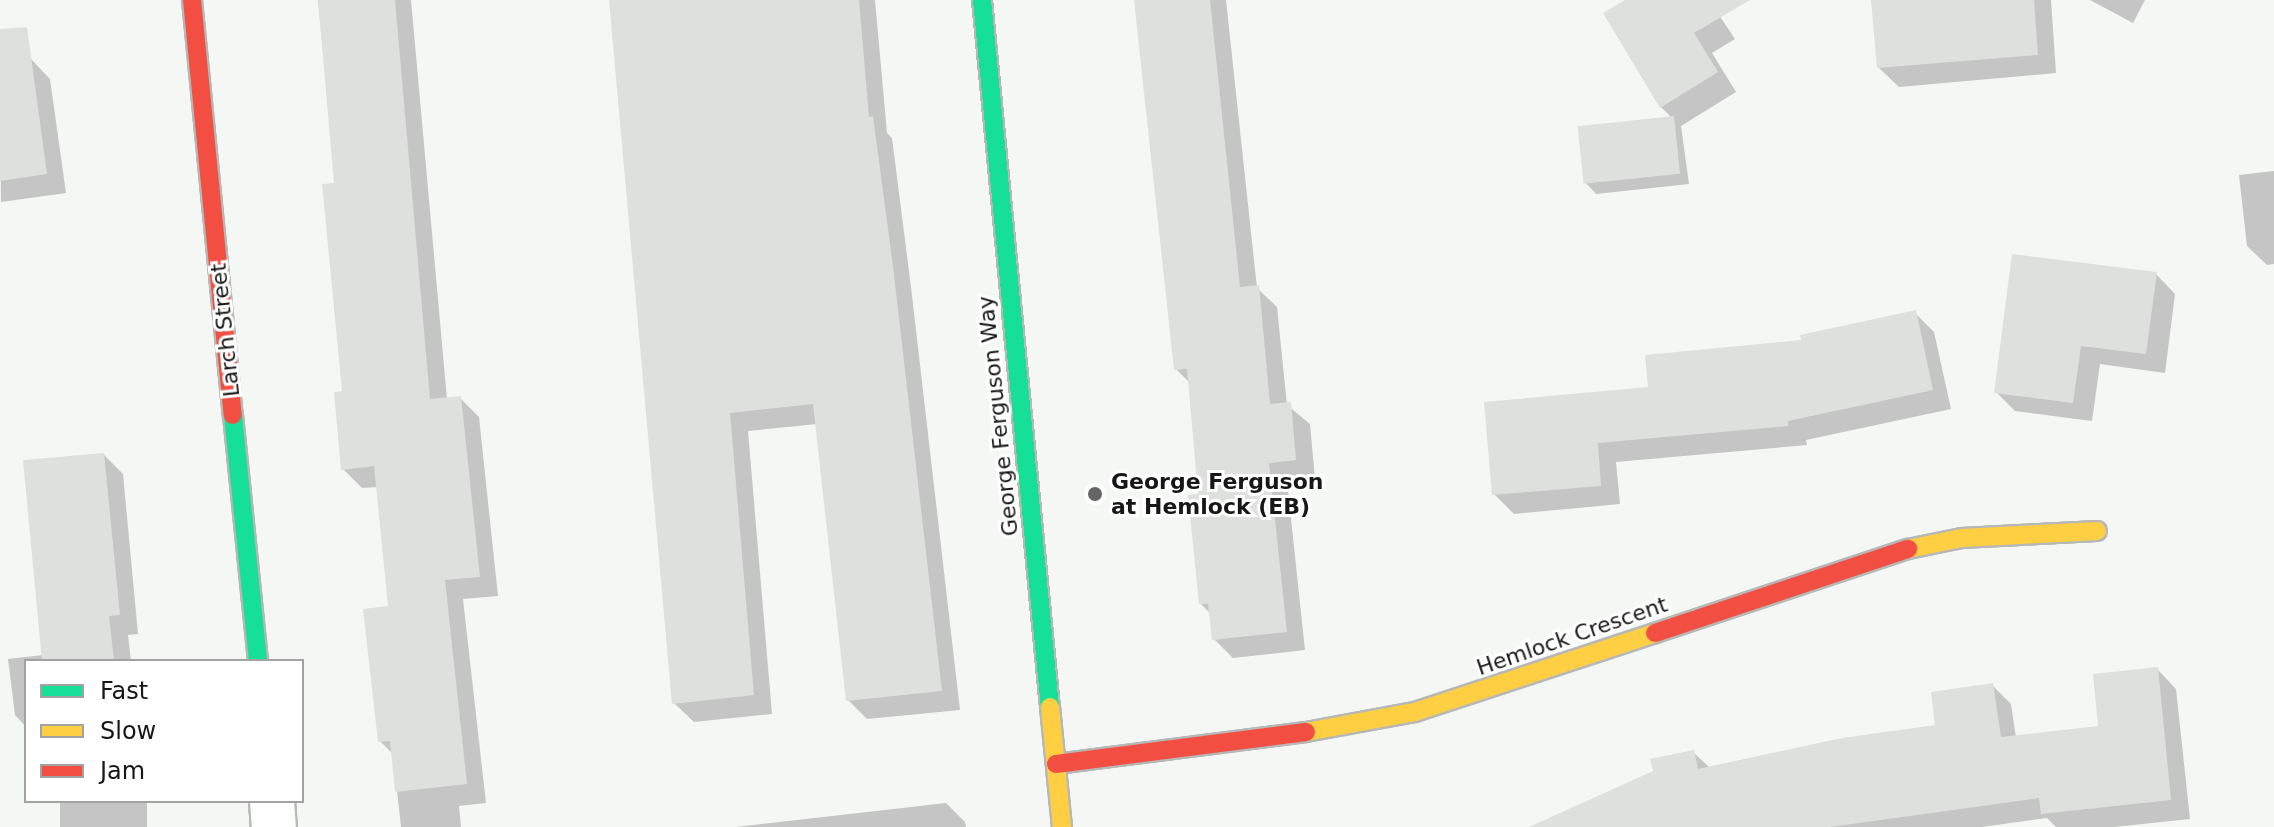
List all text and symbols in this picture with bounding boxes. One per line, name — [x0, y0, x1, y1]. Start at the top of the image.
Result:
street label: Larch Street — [205, 262, 245, 398]
street label: George Ferguson Way — [972, 295, 1024, 537]
place label: George Ferguson at Hemlock (EB) — [1111, 468, 1323, 520]
marker: George Ferguson at Hemlock (EB) — [1086, 485, 1104, 503]
street label: Hemlock Crescent — [1473, 591, 1671, 681]
legend — [24, 659, 304, 803]
text: Fast — [100, 677, 148, 705]
text: Slow — [100, 717, 156, 745]
text: Jam — [100, 757, 145, 785]

